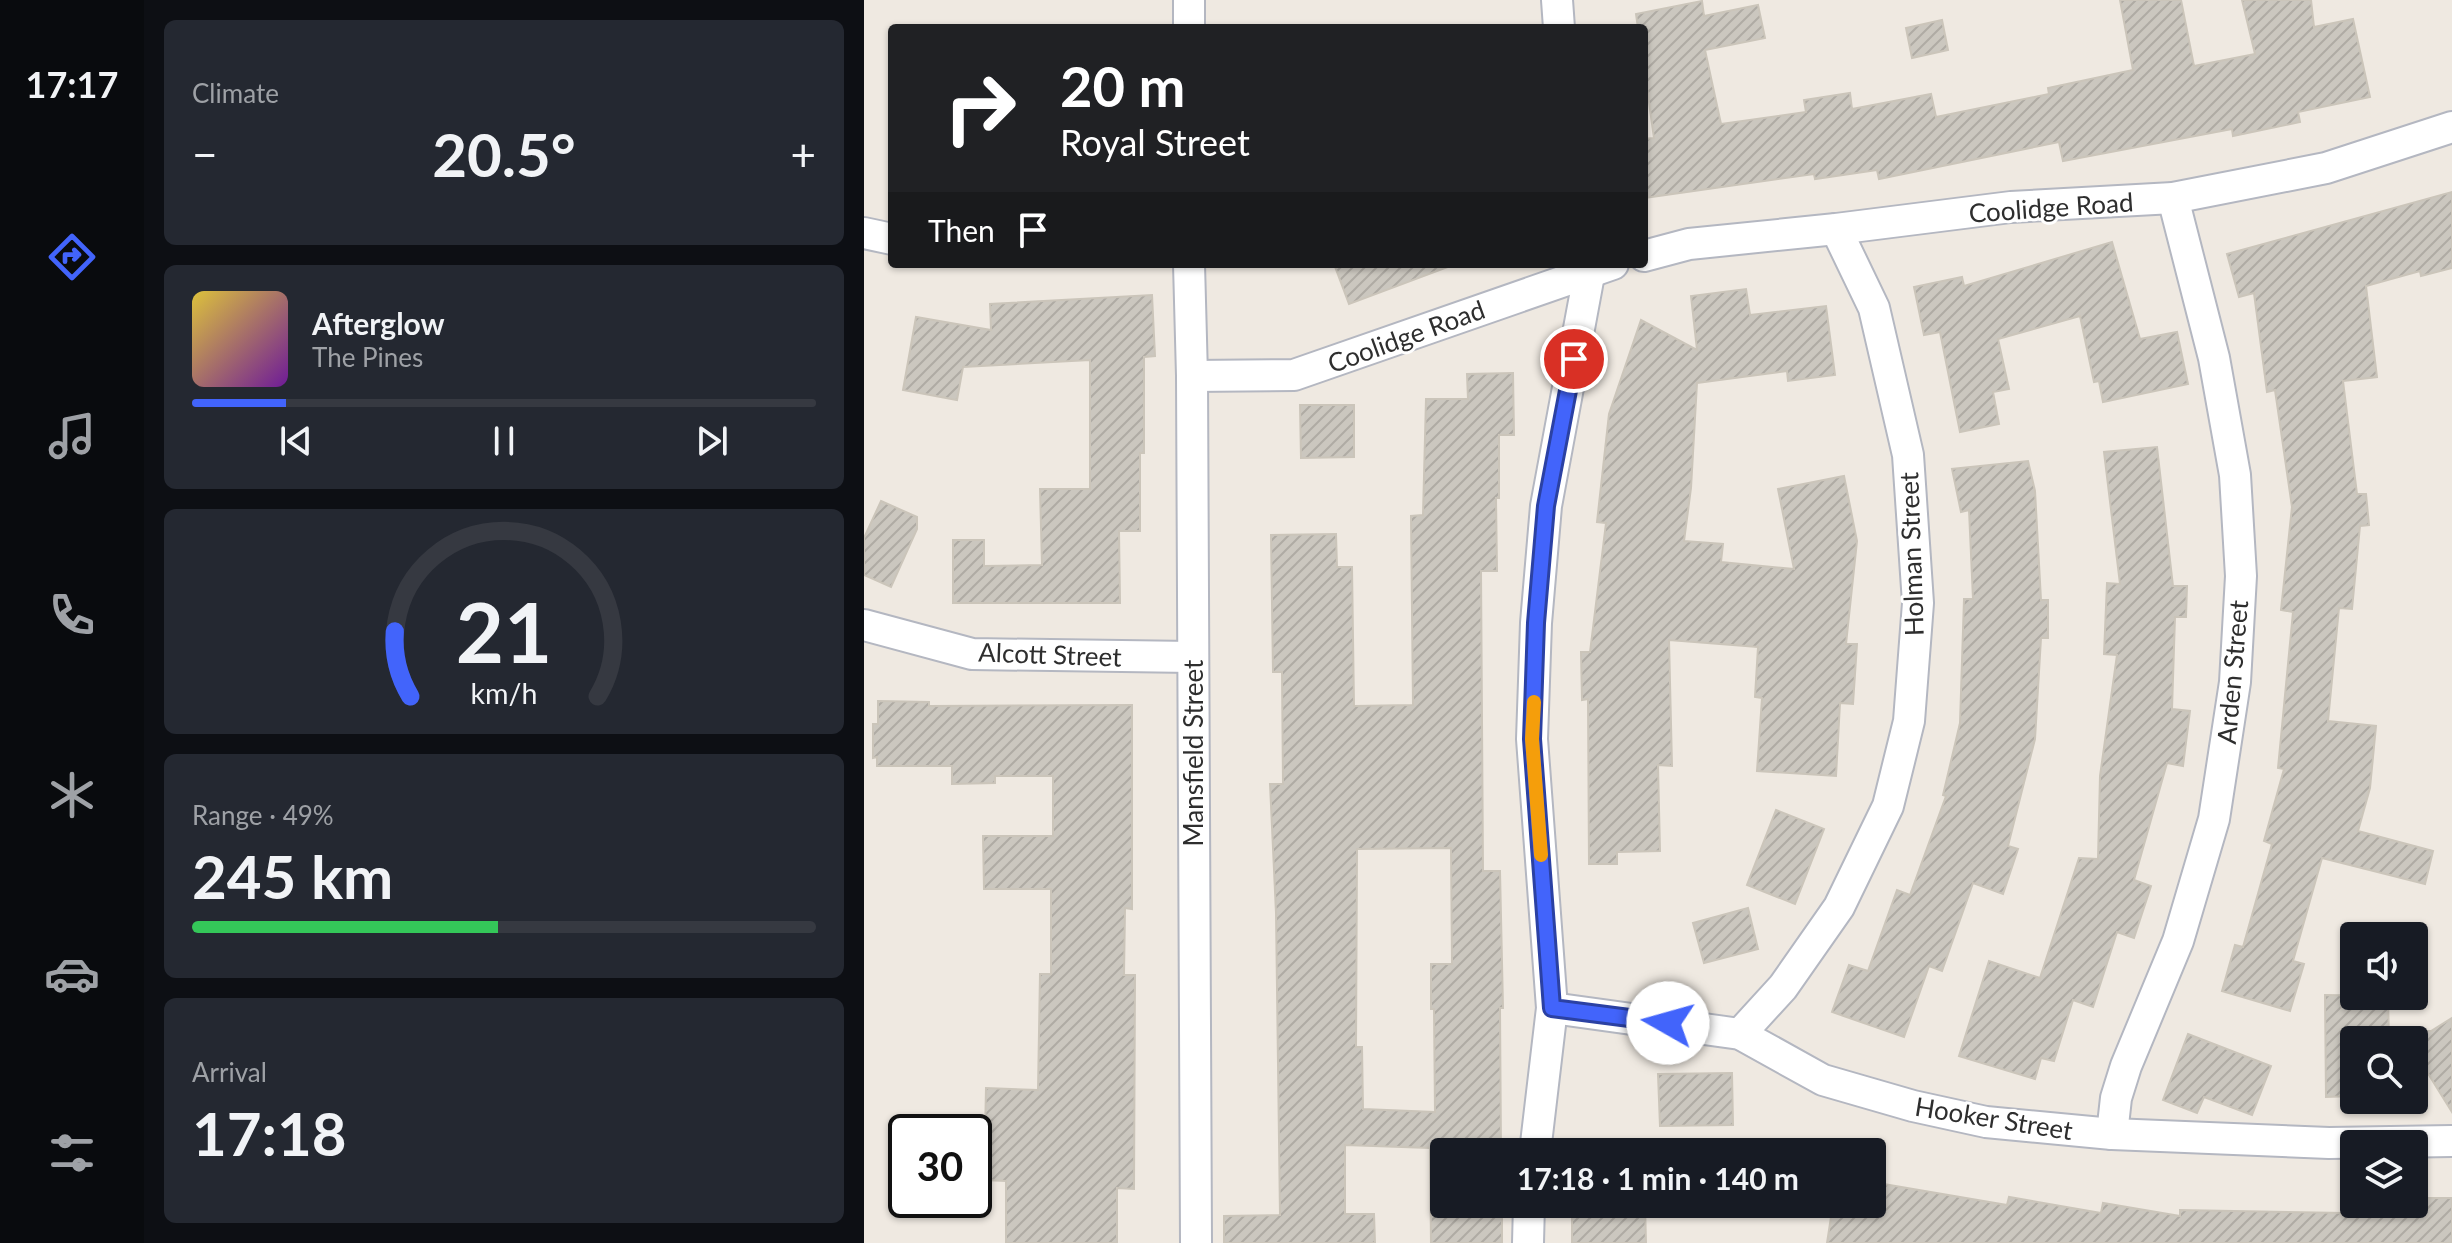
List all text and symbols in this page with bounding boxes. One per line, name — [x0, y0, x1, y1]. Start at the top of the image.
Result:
text: 20 m — [1060, 52, 1185, 119]
icon: right — [928, 56, 1032, 160]
text: 17:17 — [26, 62, 118, 106]
text: Climate — [192, 77, 279, 109]
text: 20.5° — [432, 118, 576, 190]
text: Royal Street — [1060, 120, 1250, 164]
text: − — [192, 128, 218, 180]
text: + — [790, 128, 816, 180]
street label: Coolidge Road — [1968, 185, 2134, 229]
icon: arrive — [1011, 208, 1055, 252]
text: Then — [928, 212, 995, 248]
icon: directions — [44, 229, 100, 285]
street label: Coolidge Road — [1323, 293, 1489, 379]
text: Afterglow — [312, 305, 445, 341]
pin — [1540, 325, 1608, 393]
icon: arrive — [1552, 337, 1596, 381]
text: The Pines — [312, 341, 423, 373]
icon: music — [44, 408, 100, 464]
icon: previous — [274, 419, 318, 463]
icon: pause — [482, 419, 526, 463]
icon: next — [690, 419, 734, 463]
street label: Holman Street — [1892, 471, 1930, 637]
text: 21 — [456, 581, 552, 681]
icon: phone — [44, 587, 100, 643]
street label: Arden Street — [2210, 598, 2254, 745]
street label: Alcott Street — [978, 636, 1123, 673]
street label: Mansfield Street — [1177, 659, 1209, 846]
text: km/h — [471, 677, 537, 711]
icon: climate — [44, 767, 100, 823]
text: Range · 49% — [192, 799, 334, 831]
text: 245 km — [192, 840, 393, 912]
map controls — [2340, 922, 2428, 1218]
button: sound — [2340, 922, 2428, 1010]
icon: car — [44, 946, 100, 1002]
position arrow — [1626, 981, 1710, 1065]
button: search — [2340, 1026, 2428, 1114]
text: Arrival — [192, 1056, 267, 1088]
street label: Hooker Street — [1913, 1090, 2076, 1146]
text: 17:18 — [192, 1097, 347, 1169]
speed limit sign: 30 — [888, 1114, 992, 1218]
icon: filters — [44, 1125, 100, 1181]
button: layers — [2340, 1130, 2428, 1218]
text: 17:18 · 1 min · 140 m — [1517, 1160, 1799, 1196]

